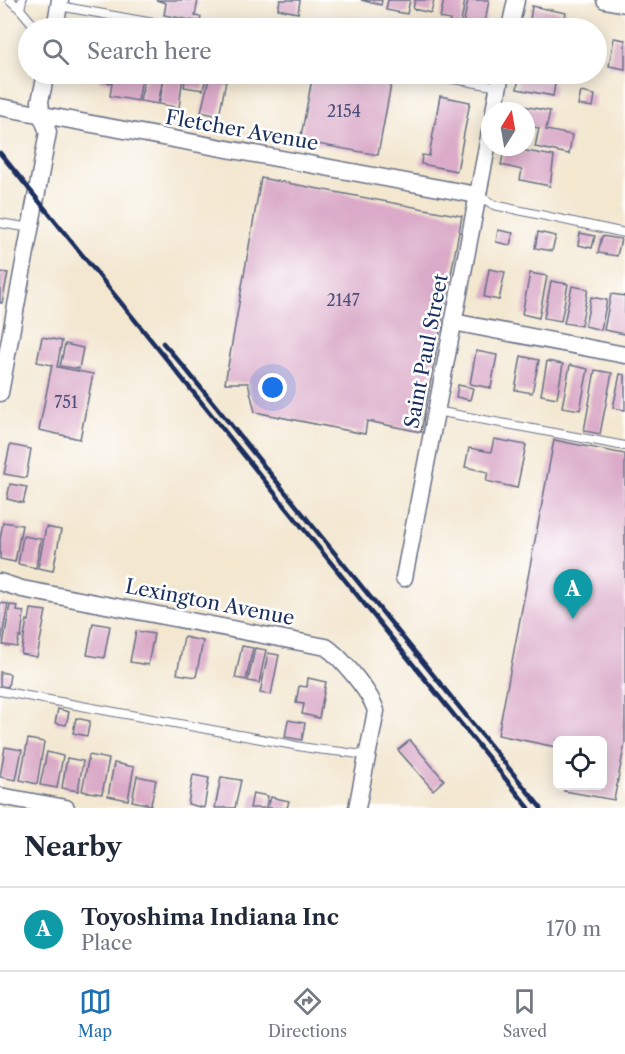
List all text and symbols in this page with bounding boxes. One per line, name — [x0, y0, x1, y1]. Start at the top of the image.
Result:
search box — [18, 18, 607, 84]
icon: search — [39, 35, 72, 68]
text: Search here — [87, 38, 212, 65]
house number: 2154 — [327, 101, 361, 121]
north arrow — [481, 102, 535, 156]
street label: Fletcher Avenue — [164, 105, 320, 155]
street label: Saint Paul Street — [399, 272, 453, 430]
house number: 2147 — [326, 290, 360, 310]
your location — [258, 373, 287, 402]
house number: 751 — [54, 392, 78, 412]
pin: A — [554, 570, 592, 619]
street label: Lexington Avenue — [123, 574, 297, 630]
map controls — [553, 736, 607, 790]
button: locate — [553, 736, 607, 790]
text: Nearby — [24, 831, 122, 863]
text: Toyoshima Indiana Inc — [81, 904, 339, 931]
text: A — [36, 917, 51, 941]
text: 170 m — [546, 917, 601, 941]
text: Place — [81, 931, 132, 955]
tab: Map — [78, 985, 112, 1041]
tab: Directions — [268, 985, 347, 1041]
tab: Saved — [503, 985, 547, 1041]

